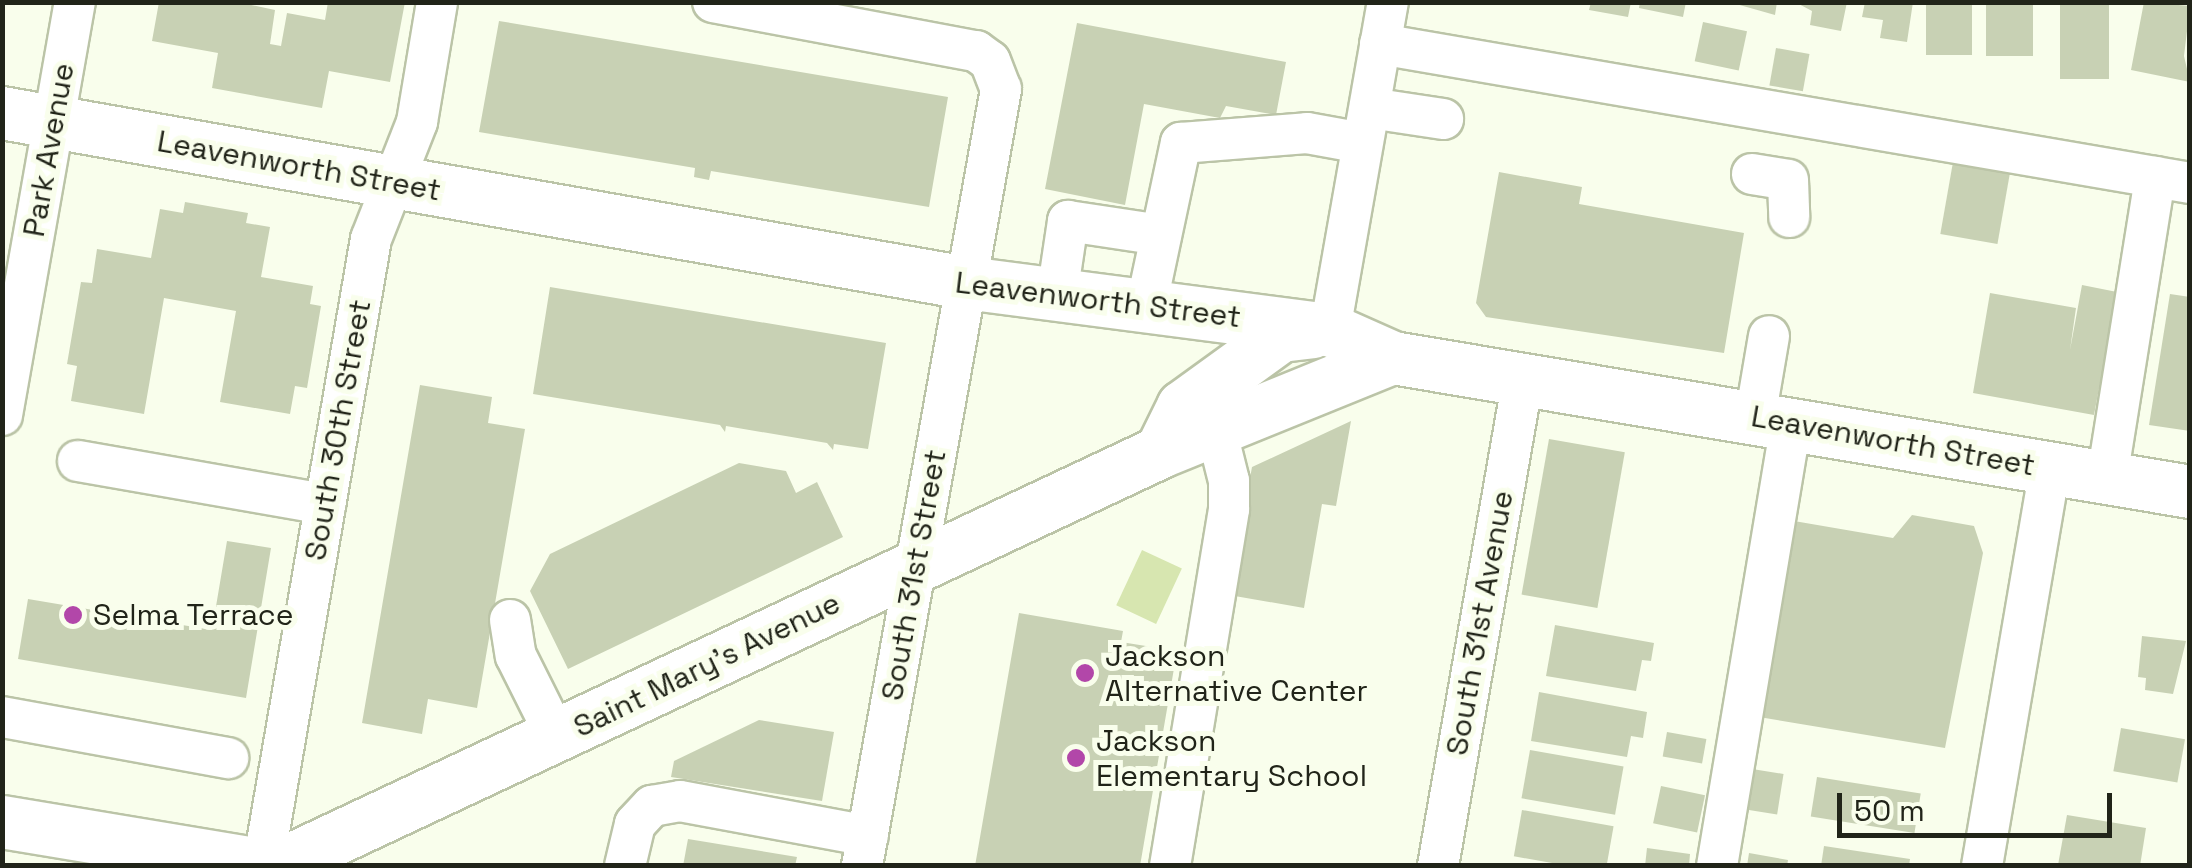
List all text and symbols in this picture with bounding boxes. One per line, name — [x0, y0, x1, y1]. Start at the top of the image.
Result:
street label: Park Avenue — [16, 60, 82, 240]
street label: Leavenworth Street — [154, 123, 444, 209]
street label: Leavenworth Street — [953, 265, 1243, 335]
street label: South 30th Street — [297, 297, 379, 563]
street label: Leavenworth Street — [1748, 398, 2038, 484]
street label: South 31st Street — [874, 447, 954, 703]
street label: South 31st Avenue — [1439, 488, 1521, 758]
street label: Saint Mary's Avenue — [568, 585, 846, 745]
place label: Selma Terrace — [93, 597, 294, 633]
marker: Selma Terrace — [62, 604, 84, 626]
place label: Jackson Alternative Center — [1105, 638, 1368, 708]
marker: Jackson Alternative Center — [1074, 662, 1096, 684]
place label: Jackson Elementary School — [1096, 723, 1367, 794]
marker: Jackson Elementary School — [1065, 747, 1087, 769]
scale bar — [1842, 773, 2117, 835]
text: 50 m — [1854, 791, 1925, 830]

